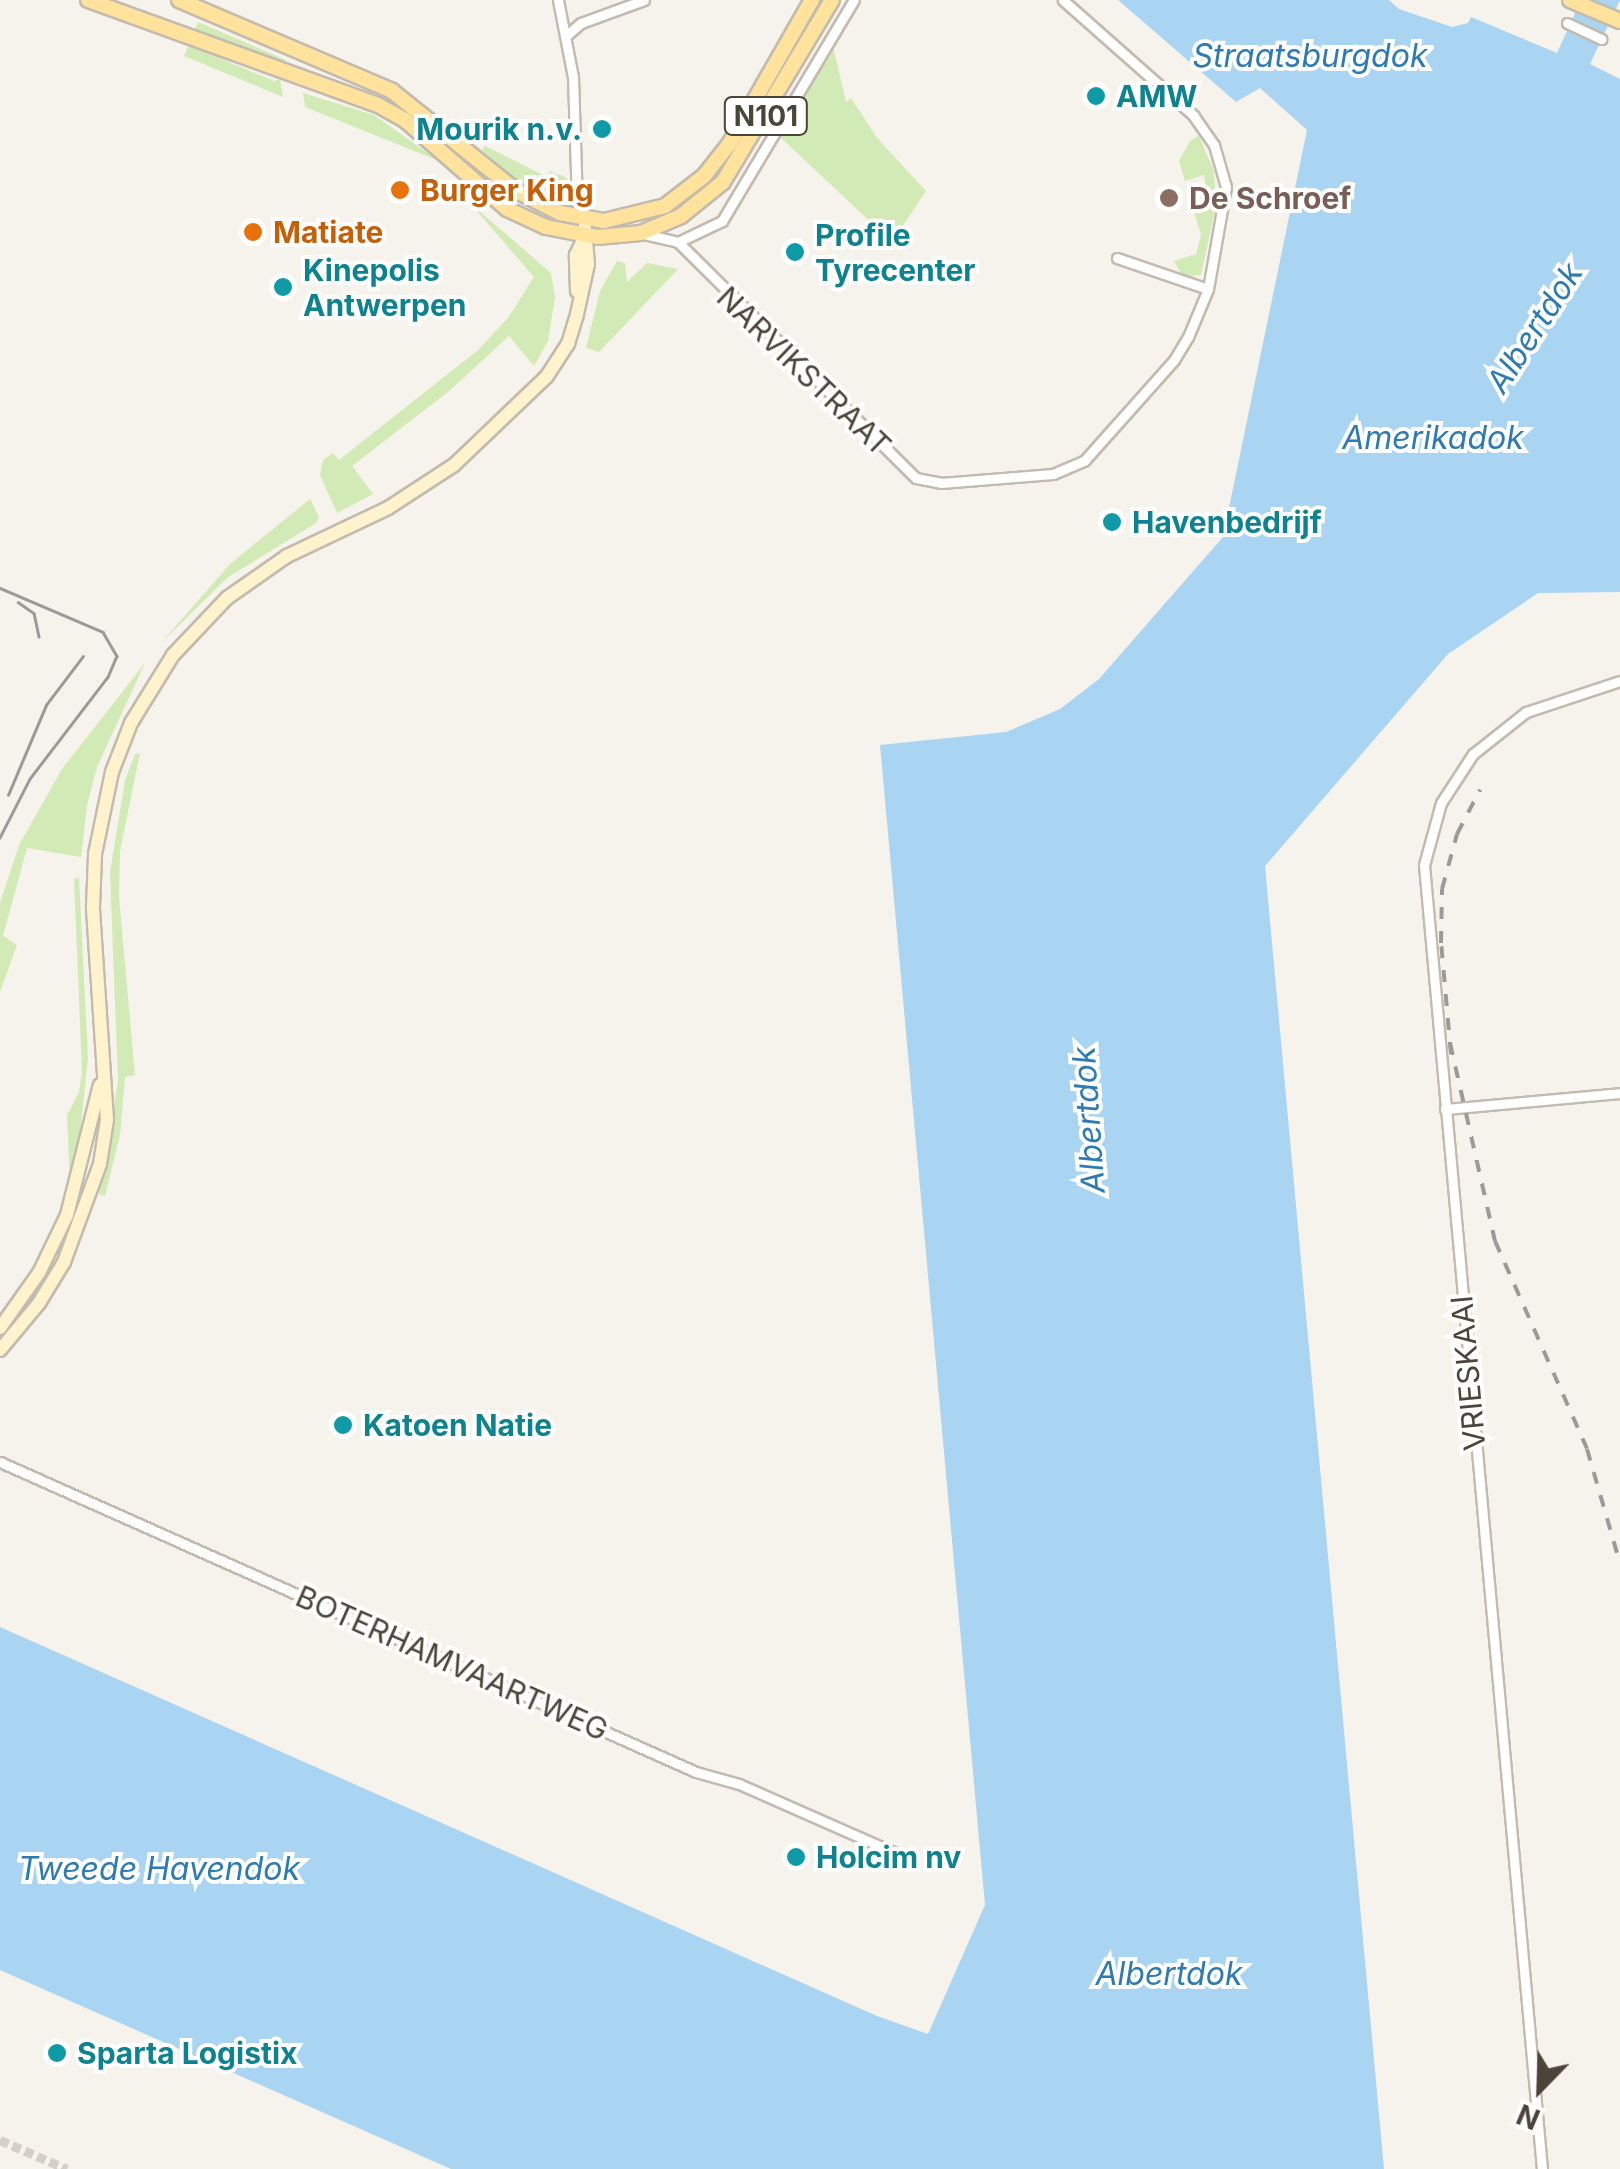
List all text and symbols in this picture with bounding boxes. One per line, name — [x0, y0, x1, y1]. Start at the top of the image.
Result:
water label: Straatsburgdok — [1193, 37, 1427, 75]
place label: AMW — [1116, 78, 1197, 114]
marker: AMW — [1085, 85, 1107, 107]
road number: N101 — [724, 93, 808, 139]
place label: Mourik n.v. — [416, 111, 582, 147]
marker: Mourik n.v. — [591, 118, 613, 140]
place label: Burger King — [420, 172, 594, 208]
marker: Burger King — [389, 179, 411, 201]
place label: De Schroef — [1189, 180, 1351, 216]
marker: De Schroef — [1158, 187, 1180, 209]
place label: Matiate — [273, 214, 383, 250]
place label: Profile Tyrecenter — [815, 217, 976, 288]
marker: Matiate — [242, 221, 264, 243]
marker: Profile Tyrecenter — [784, 241, 806, 263]
place label: Kinepolis Antwerpen — [303, 252, 467, 322]
water label: Albertdok — [1479, 256, 1591, 400]
marker: Kinepolis Antwerpen — [272, 276, 294, 298]
street label: NARVIKSTRAAT — [710, 279, 898, 463]
water label: Amerikadok — [1342, 419, 1524, 457]
place label: Havenbedrijf — [1132, 504, 1322, 540]
marker: Havenbedrijf — [1101, 511, 1123, 533]
water label: Albertdok — [1065, 1045, 1113, 1195]
street label: VRIESKAAI — [1443, 1294, 1493, 1452]
place label: Katoen Natie — [363, 1407, 552, 1443]
marker: Katoen Natie — [332, 1414, 354, 1436]
street label: BOTERHAMVAARTWEG — [290, 1578, 614, 1748]
place label: Holcim nv — [816, 1839, 961, 1875]
marker: Holcim nv — [785, 1846, 807, 1868]
water label: Tweede Havendok — [18, 1850, 300, 1888]
water label: Albertdok — [1096, 1955, 1242, 1993]
place label: Sparta Logistix — [77, 2035, 297, 2071]
north arrow — [1490, 2039, 1590, 2139]
marker: Sparta Logistix — [46, 2042, 68, 2064]
text: N — [1512, 2097, 1545, 2136]

